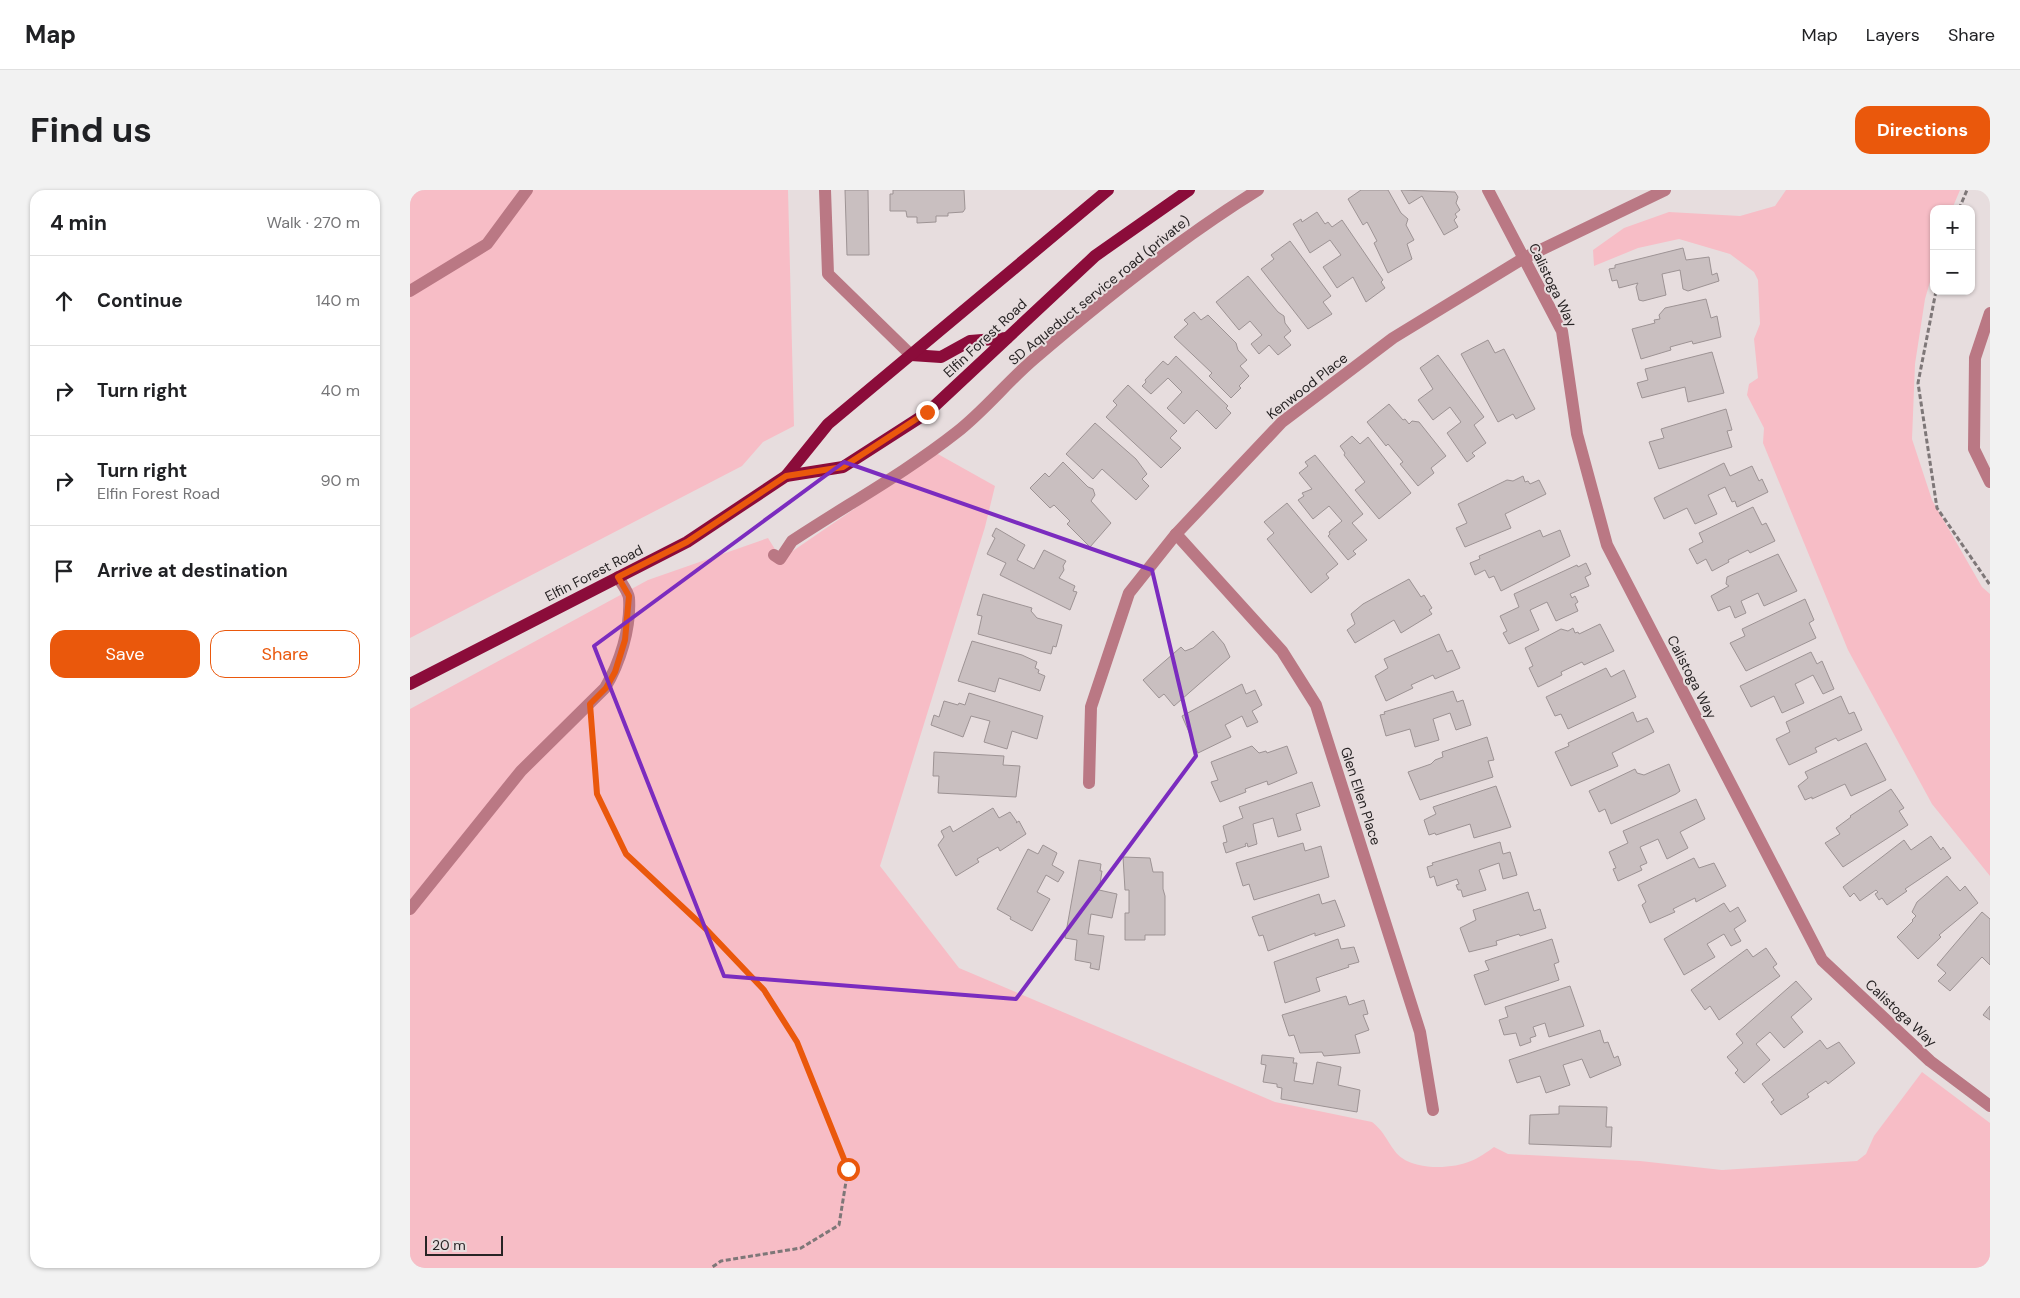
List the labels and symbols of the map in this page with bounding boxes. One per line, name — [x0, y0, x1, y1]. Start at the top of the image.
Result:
street label: SD Aqueduct service road (private) — [1005, 211, 1193, 369]
street label: Calistoga Way — [1525, 240, 1581, 330]
street label: Elfin Forest Road — [940, 295, 1030, 381]
street label: Kenwood Place — [1263, 349, 1351, 423]
route end — [916, 401, 939, 424]
street label: Elfin Forest Road — [542, 541, 646, 605]
street label: Calistoga Way — [1663, 632, 1721, 722]
street label: Glen Ellen Place — [1337, 745, 1385, 847]
street label: Calistoga Way — [1861, 975, 1941, 1051]
route start — [837, 1158, 860, 1181]
scale bar — [425, 1233, 502, 1256]

